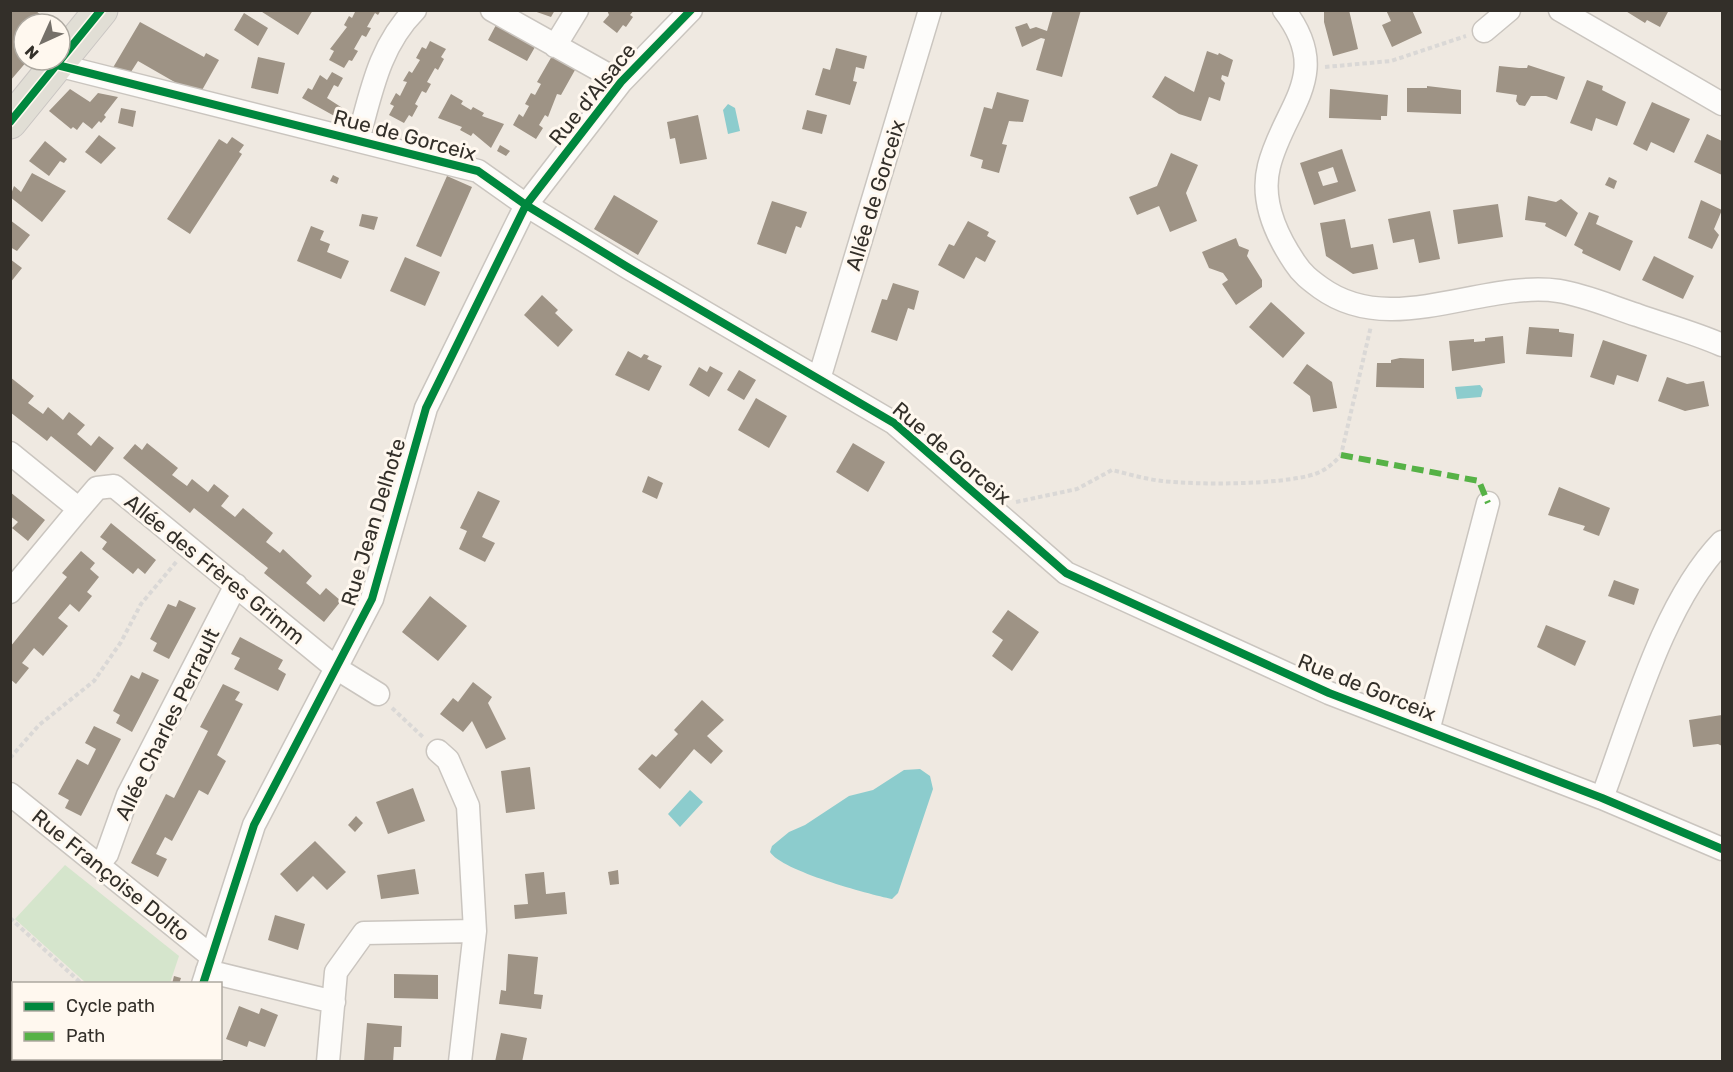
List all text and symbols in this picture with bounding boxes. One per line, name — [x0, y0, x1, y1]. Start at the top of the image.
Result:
north arrow — [12, 12, 72, 72]
street label: Rue d'Alsace — [543, 38, 641, 150]
text: N — [21, 41, 43, 63]
street label: Rue de Gorceix — [331, 104, 479, 166]
street label: Allée de Gorceix — [840, 117, 910, 273]
street label: Rue de Gorceix — [888, 396, 1016, 510]
street label: Rue Jean Delhote — [336, 435, 410, 609]
street label: Allée des Frères Grimm — [120, 489, 310, 649]
street label: Allée Charles Perrault — [110, 624, 224, 824]
street label: Rue de Gorceix — [1294, 648, 1440, 726]
street label: Rue Françoise Dolto — [27, 804, 195, 946]
legend — [12, 982, 222, 1060]
text: Cycle path — [66, 995, 155, 1017]
text: Path — [66, 1025, 105, 1047]

